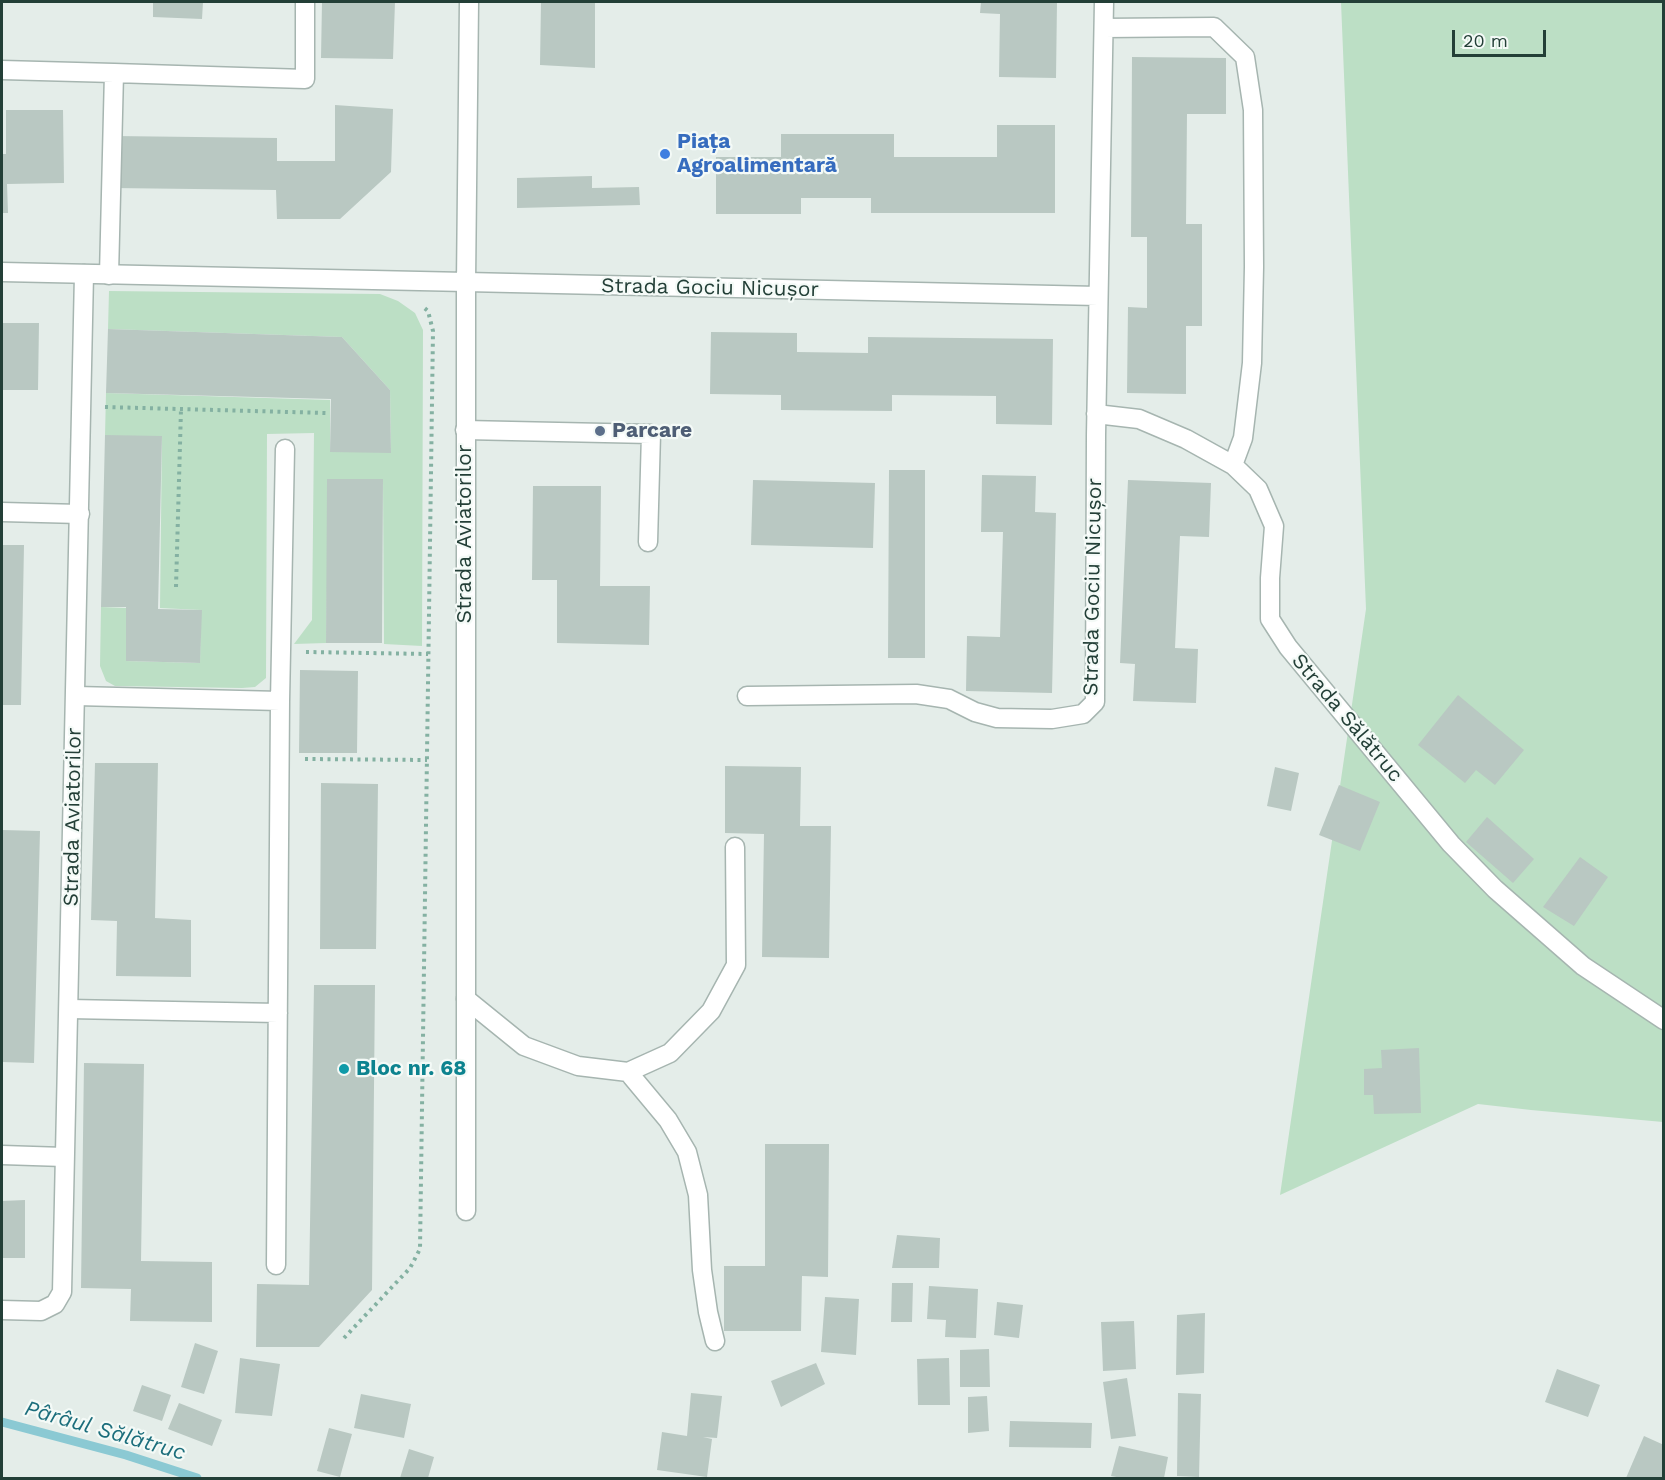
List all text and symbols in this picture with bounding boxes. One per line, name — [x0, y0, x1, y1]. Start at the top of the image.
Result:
scale bar — [1455, 18, 1550, 56]
text: 20 m — [1463, 30, 1508, 51]
place label: Piața Agroalimentară — [677, 129, 837, 179]
marker: Piața Agroalimentară — [658, 147, 672, 161]
street label: Strada Gociu Nicușor — [601, 274, 819, 302]
place label: Parcare — [612, 418, 692, 444]
marker: Parcare — [593, 424, 607, 438]
street label: Strada Aviatorilor — [452, 445, 478, 623]
street label: Strada Gociu Nicușor — [1079, 478, 1107, 696]
street label: Strada Sălătruc — [1286, 649, 1408, 787]
street label: Strada Aviatorilor — [59, 727, 87, 907]
place label: Bloc nr. 68 — [356, 1056, 466, 1082]
marker: Bloc nr. 68 — [337, 1062, 351, 1076]
water label: Pârâul Sălătruc — [22, 1395, 188, 1467]

